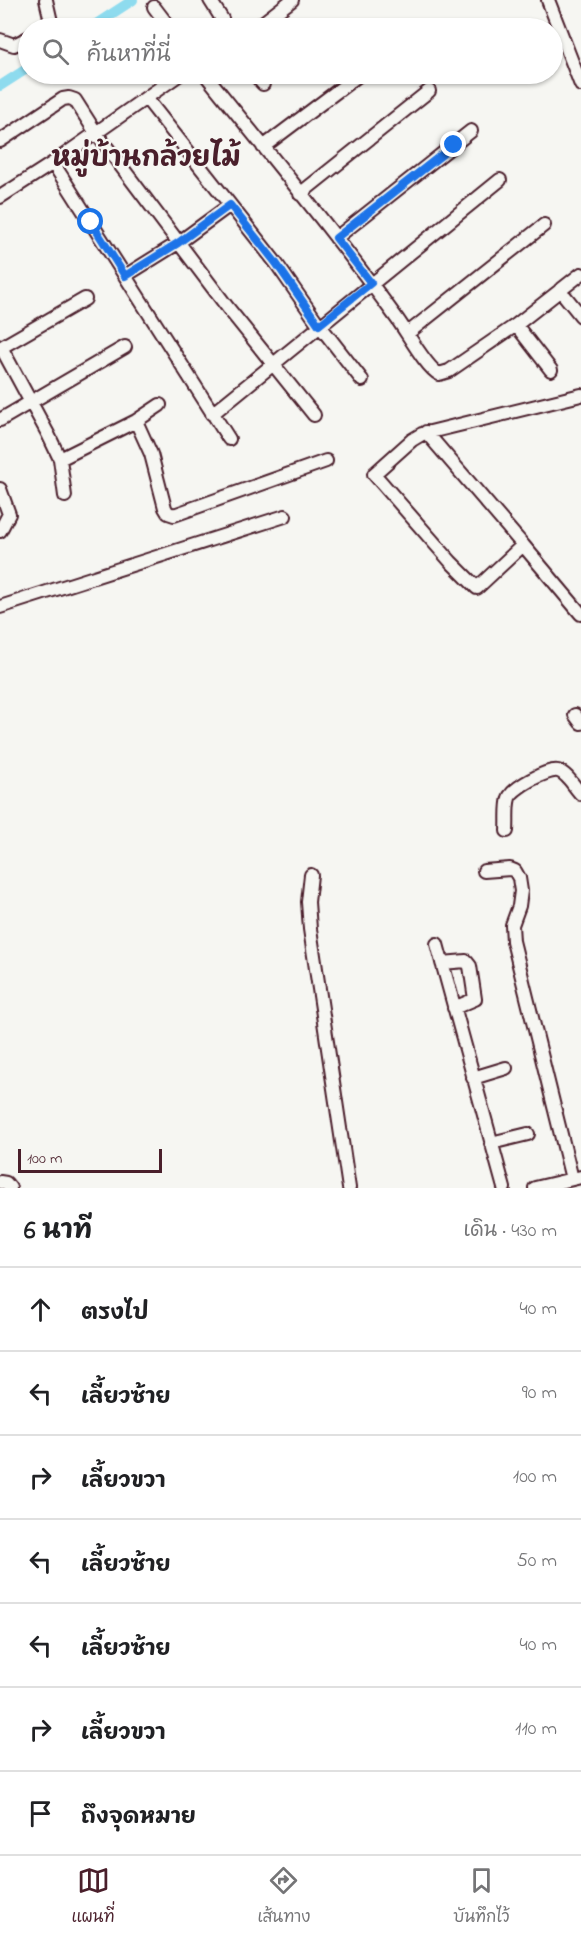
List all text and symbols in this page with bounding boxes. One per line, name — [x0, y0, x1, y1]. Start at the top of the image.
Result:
search box — [18, 18, 563, 84]
icon: search — [39, 35, 72, 68]
text: ค้นหาที่นี่ — [87, 40, 171, 72]
route end — [440, 131, 466, 157]
district label: หมู่บ้านกล้วยไม้ — [51, 138, 241, 179]
route start — [77, 208, 103, 234]
scale bar — [18, 1146, 162, 1174]
text: 100 m — [27, 1147, 62, 1171]
text: 6 นาที — [24, 1213, 92, 1251]
text: เดิน · 430 m — [464, 1217, 557, 1246]
icon: ahead — [24, 1293, 57, 1326]
text: 40 m — [520, 1295, 557, 1324]
text: ตรงไป — [81, 1298, 149, 1330]
icon: left — [24, 1377, 57, 1410]
text: 90 m — [522, 1379, 557, 1408]
text: เลี้ยวซ้าย — [81, 1382, 171, 1414]
icon: right — [24, 1461, 57, 1494]
text: 100 m — [513, 1463, 557, 1492]
text: เลี้ยวขวา — [81, 1466, 165, 1498]
icon: left — [24, 1545, 57, 1578]
text: 50 m — [516, 1547, 557, 1576]
text: เลี้ยวซ้าย — [81, 1550, 171, 1582]
icon: left — [24, 1629, 57, 1662]
text: 40 m — [520, 1631, 557, 1660]
text: เลี้ยวซ้าย — [81, 1634, 171, 1666]
icon: right — [24, 1713, 57, 1746]
text: 110 m — [515, 1715, 557, 1744]
text: เลี้ยวขวา — [81, 1718, 165, 1750]
icon: arrive — [24, 1797, 57, 1830]
text: ถึงจุดหมาย — [81, 1802, 196, 1834]
tab: แผนที่ — [71, 1864, 115, 1930]
tab: เส้นทาง — [257, 1864, 310, 1930]
tab: บันทึกไว้ — [453, 1864, 510, 1930]

